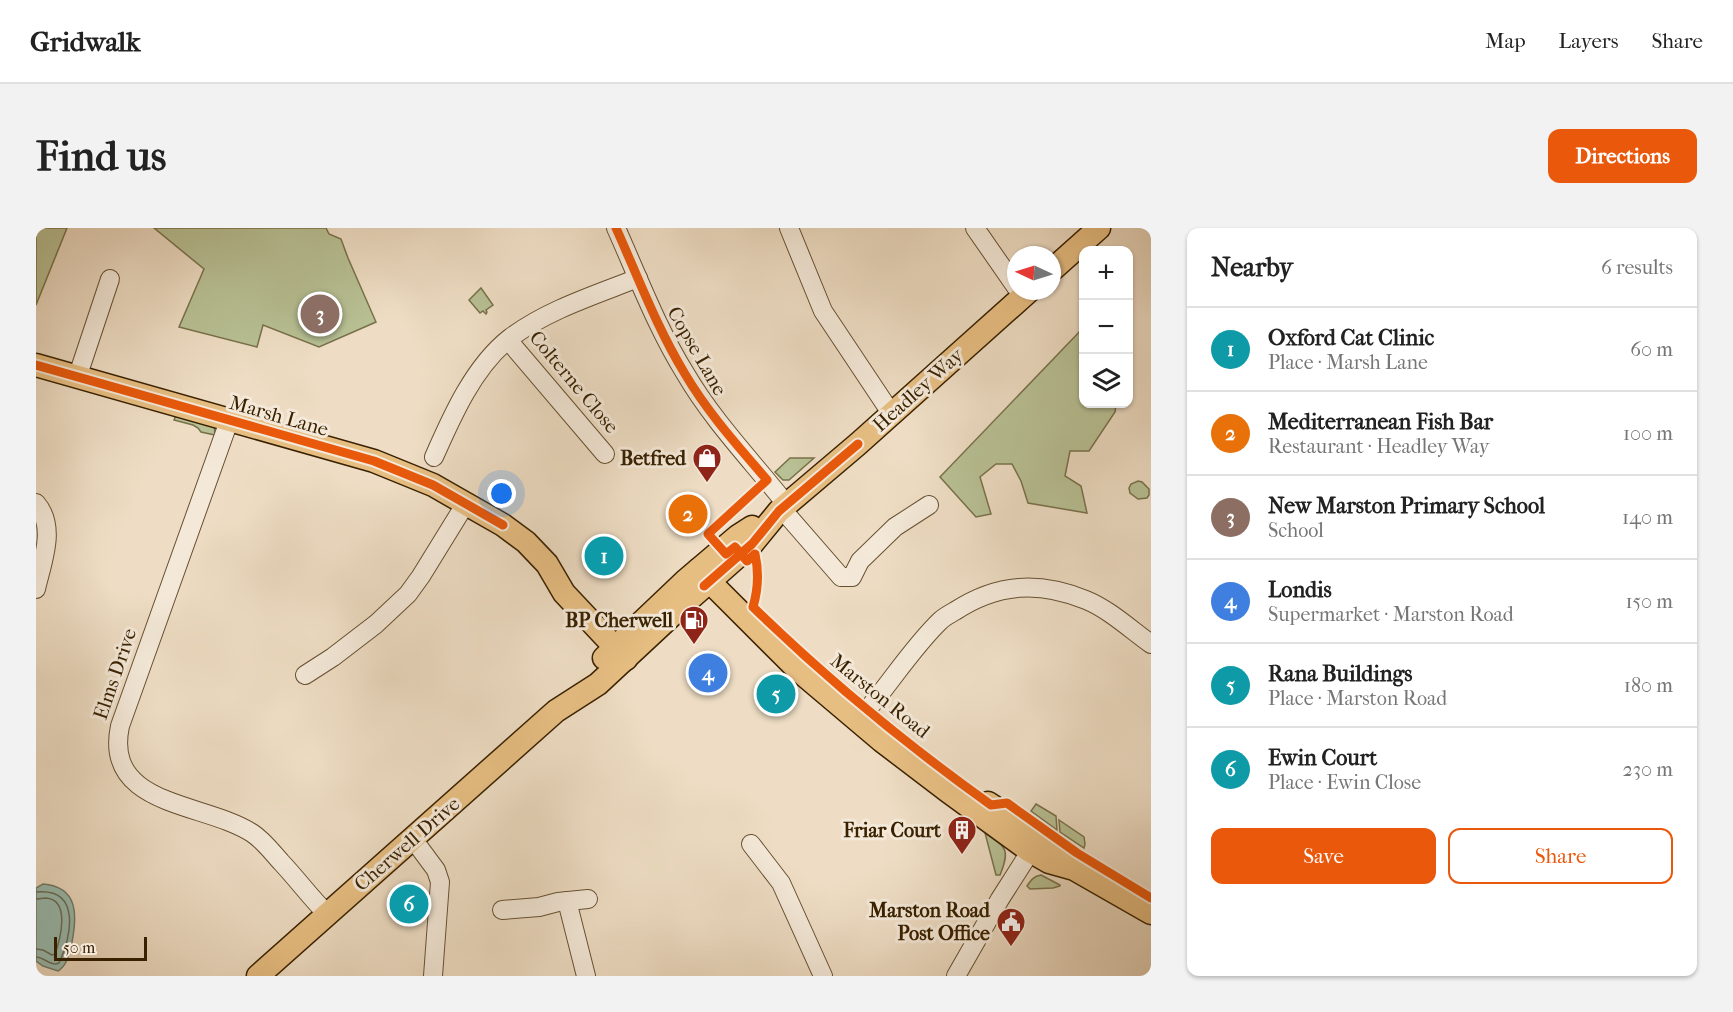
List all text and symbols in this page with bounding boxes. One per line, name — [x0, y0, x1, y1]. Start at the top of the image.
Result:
text: Gridwalk — [30, 25, 141, 58]
text: Map — [1485, 29, 1526, 53]
text: Layers — [1559, 29, 1618, 53]
text: Share — [1651, 29, 1703, 53]
button: Directions — [1548, 129, 1697, 183]
text: Find us — [36, 132, 166, 181]
north arrow — [1007, 246, 1061, 300]
map controls — [1079, 246, 1133, 408]
button: + — [1079, 246, 1133, 300]
text: Nearby — [1211, 252, 1293, 283]
text: 6 results — [1601, 256, 1673, 279]
pin: 3 — [300, 292, 340, 337]
button: − — [1079, 300, 1133, 354]
street label: Copse Lane — [662, 302, 732, 400]
text: Oxford Cat Clinic — [1268, 325, 1434, 351]
street label: Colterne Close — [525, 326, 623, 438]
text: 1 — [1227, 338, 1234, 361]
text: 60 m — [1630, 338, 1673, 361]
street label: Headley Way — [868, 343, 969, 436]
text: Place · Marsh Lane — [1268, 351, 1428, 374]
button: layers — [1079, 354, 1133, 408]
street label: Marsh Lane — [227, 391, 331, 441]
text: Mediterranean Fish Bar — [1268, 409, 1493, 435]
text: 2 — [1225, 422, 1236, 445]
text: 100 m — [1623, 422, 1673, 445]
text: Restaurant · Headley Way — [1268, 435, 1490, 458]
shop icon: Betfred — [691, 442, 723, 484]
place label: Betfred — [620, 447, 687, 470]
your location — [487, 479, 516, 508]
pin: 2 — [668, 492, 708, 536]
text: New Marston Primary School — [1268, 493, 1545, 519]
text: 3 — [1226, 506, 1235, 529]
text: 140 m — [1622, 506, 1673, 529]
text: School — [1268, 519, 1324, 542]
pin: 1 — [584, 534, 624, 578]
text: Londis — [1268, 577, 1332, 603]
text: 4 — [1225, 590, 1236, 613]
text: 150 m — [1625, 590, 1673, 613]
text: Supermarket · Marston Road — [1268, 603, 1514, 626]
fuel station icon: BP Cherwell — [678, 604, 710, 646]
place label: BP Cherwell — [565, 609, 673, 632]
street label: Elms Drive — [89, 625, 141, 723]
street label: Marston Road — [826, 649, 935, 744]
pin: 4 — [688, 650, 728, 696]
text: Rana Buildings — [1268, 661, 1412, 687]
pin: 5 — [756, 672, 796, 716]
text: 5 — [1226, 674, 1235, 697]
text: 180 m — [1624, 674, 1673, 697]
text: Place · Marston Road — [1268, 687, 1447, 710]
text: Ewin Court — [1268, 745, 1377, 771]
text: 6 — [1225, 758, 1236, 781]
text: 230 m — [1623, 758, 1673, 781]
text: Place · Ewin Close — [1268, 771, 1421, 794]
street label: Cherwell Drive — [350, 792, 464, 896]
building icon: Friar Court — [946, 814, 978, 856]
place label: Friar Court — [842, 819, 942, 842]
button: Save — [1211, 828, 1436, 884]
button: Share — [1448, 828, 1673, 884]
pin: 6 — [390, 882, 428, 926]
place label: Marston Road Post Office — [868, 899, 991, 945]
public building icon: Marston Road Post Office — [995, 906, 1027, 948]
scale bar — [54, 934, 147, 962]
text: 50 m — [63, 938, 95, 957]

